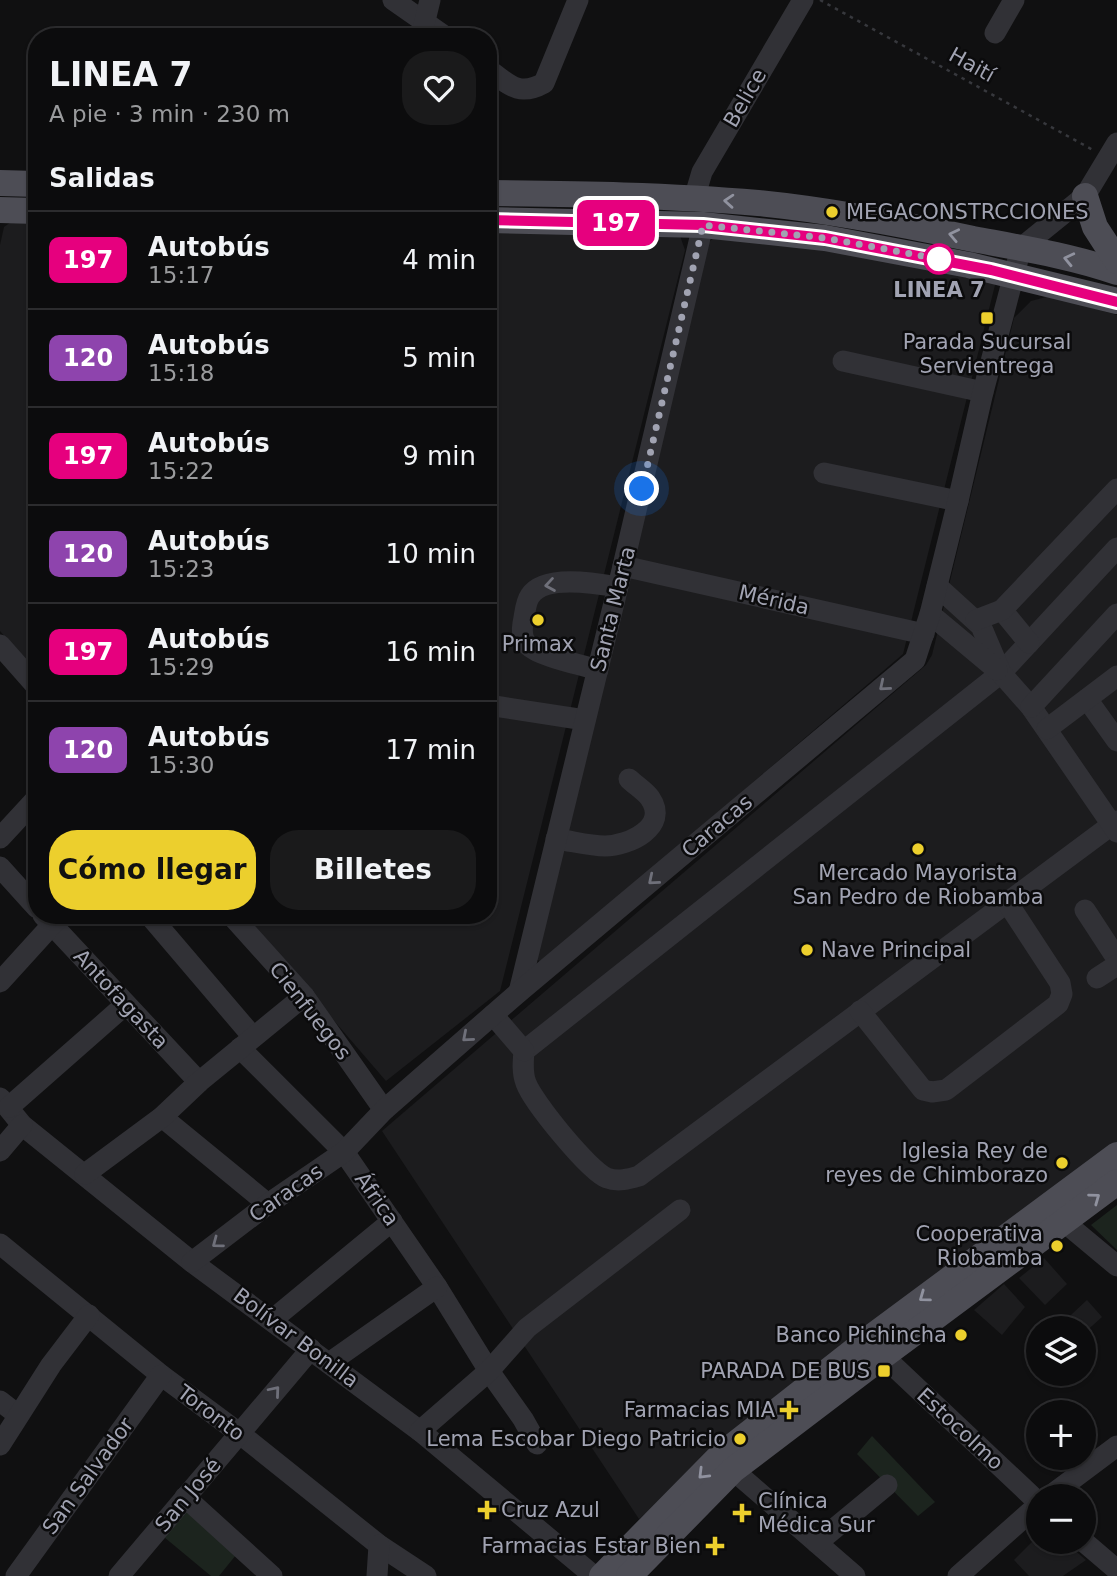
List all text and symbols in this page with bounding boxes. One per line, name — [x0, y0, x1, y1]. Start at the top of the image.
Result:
street label: Haití — [945, 43, 1000, 88]
button: heart — [402, 51, 476, 125]
text: LINEA 7 — [49, 55, 192, 94]
street label: Belice — [719, 65, 771, 131]
text: A pie · 3 min · 230 m — [49, 101, 290, 127]
text: Salidas — [49, 163, 155, 193]
one-way arrow — [723, 194, 734, 209]
line badge: 197 — [576, 200, 656, 246]
place label: MEGACONSTRCCIONES — [846, 200, 1089, 224]
marker: MEGACONSTRCCIONES — [824, 204, 840, 220]
text: 197 — [591, 209, 641, 237]
one-way arrow — [948, 228, 960, 243]
text: Autobús — [148, 232, 270, 262]
marker: LINEA 7 — [924, 244, 954, 274]
text: 4 min — [402, 245, 476, 275]
text: 197 — [63, 246, 113, 274]
one-way arrow — [1063, 253, 1075, 268]
text: 15:17 — [148, 262, 214, 288]
place label: LINEA 7 — [893, 278, 985, 302]
marker: Parada Sucursal Servientrega — [979, 310, 995, 326]
text: Autobús — [148, 330, 270, 360]
place label: Parada Sucursal Servientrega — [903, 330, 1071, 378]
text: 5 min — [402, 343, 476, 373]
text: 120 — [63, 344, 113, 372]
text: 15:18 — [148, 360, 214, 386]
text: Autobús — [148, 428, 270, 458]
text: 9 min — [402, 441, 476, 471]
text: 197 — [63, 442, 113, 470]
text: 15:22 — [148, 458, 214, 484]
your location — [624, 471, 659, 506]
text: Autobús — [148, 526, 270, 556]
text: 10 min — [386, 539, 476, 569]
text: 120 — [63, 540, 113, 568]
street label: Santa Marta — [586, 544, 640, 674]
text: 15:23 — [148, 556, 214, 582]
one-way arrow — [544, 577, 556, 592]
street label: Mérida — [736, 580, 812, 620]
marker: Primax — [530, 612, 546, 628]
text: Autobús — [148, 624, 270, 654]
place label: Primax — [502, 632, 574, 656]
text: 16 min — [386, 637, 476, 667]
text: 197 — [63, 638, 113, 666]
text: 15:29 — [148, 654, 214, 680]
one-way arrow — [879, 678, 891, 691]
text: Autobús — [148, 722, 270, 752]
text: 17 min — [386, 735, 476, 765]
text: 120 — [63, 736, 113, 764]
text: 15:30 — [148, 752, 214, 778]
street label: Caracas — [677, 790, 757, 862]
button: Cómo llegar — [49, 830, 256, 910]
button: Billetes — [270, 830, 476, 910]
marker: Mercado Mayorista San Pedro de Riobamba — [910, 841, 926, 857]
place label: Mercado Mayorista San Pedro de Riobamba — [792, 861, 1044, 909]
one-way arrow — [648, 872, 661, 884]
place label: Nave Principal — [821, 938, 971, 962]
marker: Nave Principal — [799, 942, 815, 958]
street label: Antofagasta — [69, 944, 173, 1054]
street label: Cienfuegos — [264, 957, 356, 1065]
one-way arrow — [463, 1029, 476, 1041]
place label: Iglesia Rey de reyes de Chimborazo — [825, 1139, 1048, 1187]
marker: Iglesia Rey de reyes de Chimborazo — [1054, 1155, 1070, 1171]
street label: Caracas — [245, 1159, 327, 1227]
street label: África — [350, 1167, 405, 1230]
one-way arrow — [1087, 1194, 1100, 1207]
place label: Cooperativa Riobamba — [916, 1222, 1043, 1270]
one-way arrow — [212, 1235, 224, 1247]
marker: Cooperativa Riobamba — [1049, 1238, 1065, 1254]
street label: Bolívar Bonilla — [229, 1283, 363, 1393]
one-way arrow — [919, 1289, 932, 1302]
map controls — [1026, 1316, 1096, 1554]
button: layers — [1026, 1316, 1096, 1386]
place label: Banco Pichincha — [776, 1323, 947, 1347]
marker: Banco Pichincha — [953, 1327, 969, 1343]
place label: PARADA DE BUS — [700, 1359, 870, 1383]
marker: PARADA DE BUS — [876, 1363, 892, 1379]
street label: Toronto — [172, 1379, 249, 1446]
street label: Estocolmo — [912, 1383, 1008, 1475]
one-way arrow — [267, 1386, 279, 1399]
place label: Farmacias MIA — [624, 1398, 776, 1422]
button: + — [1026, 1400, 1096, 1470]
marker: Farmacias MIA — [781, 1402, 797, 1418]
street label: San Salvador — [38, 1413, 139, 1539]
place label: Lema Escobar Diego Patricio — [426, 1427, 726, 1451]
marker: Lema Escobar Diego Patricio — [732, 1431, 748, 1447]
street label: San José — [150, 1453, 226, 1537]
one-way arrow — [698, 1465, 711, 1478]
button: − — [1026, 1484, 1096, 1554]
place label: Clínica Médica Sur — [758, 1489, 875, 1537]
place label: Cruz Azul — [501, 1498, 600, 1522]
marker: Cruz Azul — [479, 1502, 495, 1518]
marker: Clínica Médica Sur — [732, 1503, 752, 1523]
place label: Farmacias Estar Bien — [481, 1534, 701, 1558]
marker: Farmacias Estar Bien — [707, 1538, 723, 1554]

